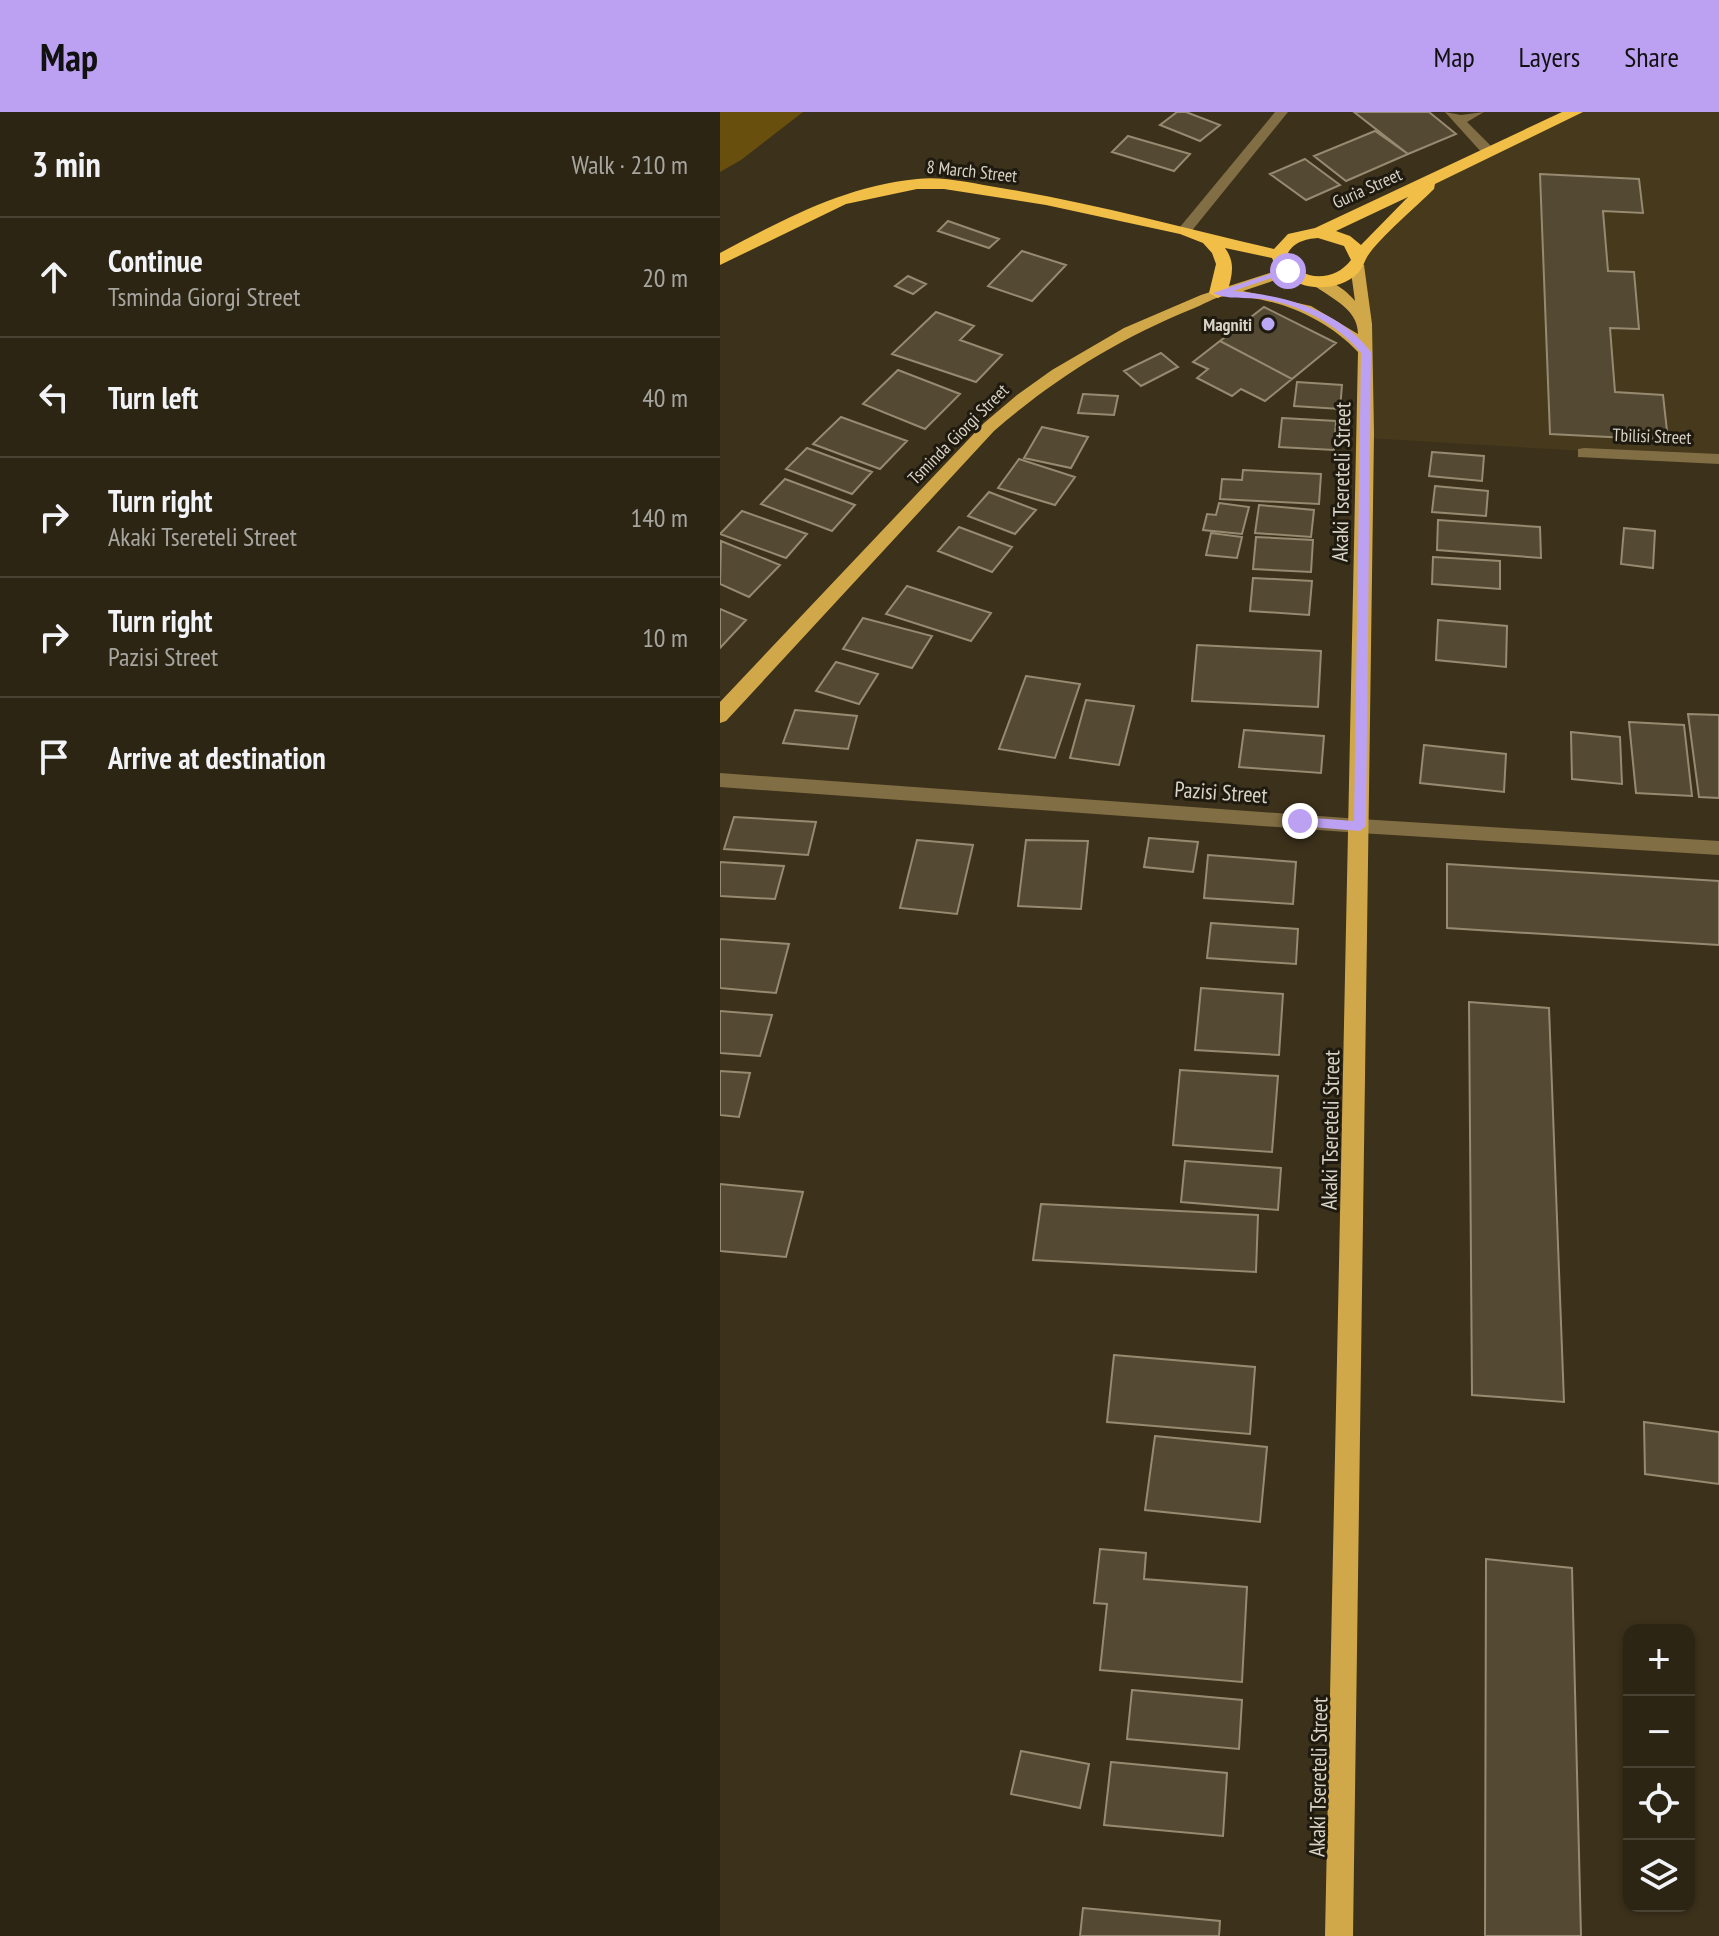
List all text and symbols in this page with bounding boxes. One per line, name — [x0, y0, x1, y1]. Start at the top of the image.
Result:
text: Map — [40, 32, 98, 81]
text: Map — [1433, 38, 1475, 75]
text: Layers — [1519, 38, 1580, 75]
text: Share — [1624, 38, 1679, 75]
text: 3 min — [32, 142, 101, 186]
text: Walk · 210 m — [571, 148, 688, 181]
street label: 8 March Street — [926, 155, 1018, 187]
street label: Guria Street — [1329, 162, 1405, 214]
text: Continue — [108, 241, 203, 280]
route start — [1270, 253, 1306, 289]
icon: ahead — [32, 255, 76, 299]
text: 20 m — [642, 261, 688, 294]
text: Tsminda Giorgi Street — [108, 280, 300, 313]
place label: Magniti — [1203, 313, 1252, 336]
marker: Magniti — [1259, 315, 1277, 333]
icon: left — [32, 375, 76, 419]
text: Turn left — [108, 378, 198, 417]
street label: Tsminda Giorgi Street — [903, 379, 1013, 489]
text: 40 m — [642, 381, 688, 414]
street label: Akaki Tsereteli Street — [1326, 402, 1356, 562]
street label: Tbilisi Street — [1612, 423, 1692, 449]
text: Turn right — [108, 481, 212, 520]
icon: right — [32, 495, 76, 539]
text: 140 m — [630, 501, 688, 534]
text: Akaki Tsereteli Street — [108, 520, 297, 553]
text: Turn right — [108, 601, 212, 640]
icon: right — [32, 615, 76, 659]
text: 10 m — [642, 621, 688, 654]
text: Pazisi Street — [108, 640, 218, 673]
icon: arrive — [32, 735, 76, 779]
text: Arrive at destination — [108, 738, 326, 777]
street label: Pazisi Street — [1174, 775, 1268, 809]
route end — [1282, 803, 1318, 839]
street label: Akaki Tsereteli Street — [1315, 1050, 1345, 1210]
map controls — [1623, 1624, 1695, 1912]
button: + — [1623, 1624, 1695, 1696]
button: − — [1623, 1696, 1695, 1768]
street label: Akaki Tsereteli Street — [1303, 1697, 1333, 1857]
button: locate — [1623, 1768, 1695, 1840]
button: layers — [1623, 1840, 1695, 1912]

